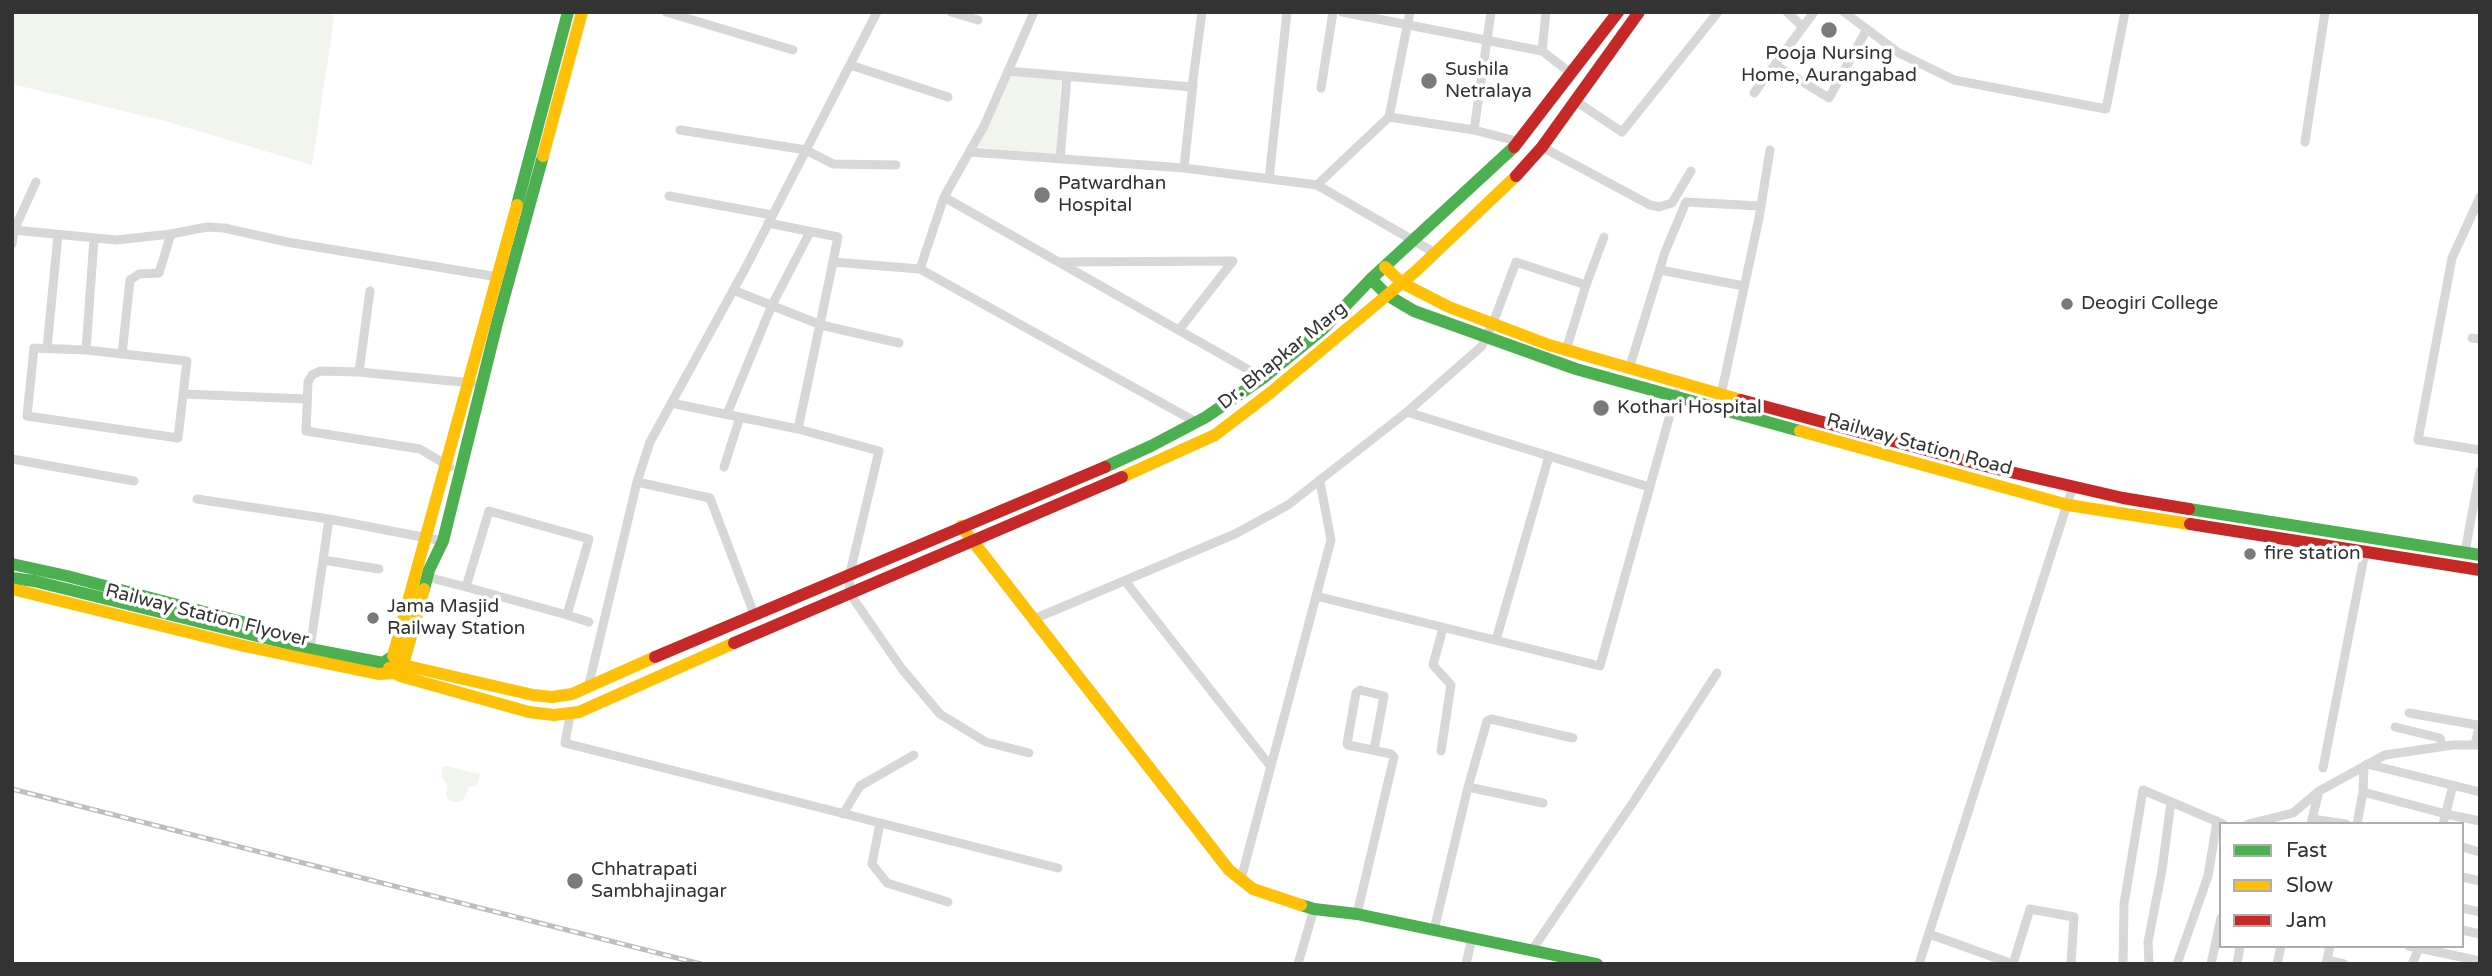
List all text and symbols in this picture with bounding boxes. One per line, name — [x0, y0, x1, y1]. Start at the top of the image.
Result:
marker: Pooja Nursing Home, Aurangabad — [1819, 20, 1839, 40]
place label: Pooja Nursing Home, Aurangabad — [1741, 43, 1917, 87]
place label: Sushila Netralaya — [1445, 59, 1532, 103]
marker: Sushila Netralaya — [1419, 71, 1439, 91]
place label: Patwardhan Hospital — [1058, 173, 1166, 217]
marker: Patwardhan Hospital — [1032, 185, 1052, 205]
place label: Deogiri College — [2081, 293, 2218, 315]
marker: Deogiri College — [2059, 296, 2075, 312]
street label: Dr. Bhapkar Marg — [1214, 297, 1352, 415]
place label: Kothari Hospital — [1617, 397, 1762, 419]
marker: Kothari Hospital — [1591, 398, 1611, 418]
street label: Railway Station Road — [1824, 409, 2014, 481]
place label: fire station — [2264, 543, 2361, 565]
marker: fire station — [2242, 546, 2258, 562]
street label: Railway Station Flyover — [103, 580, 311, 652]
place label: Jama Masjid Railway Station — [387, 596, 525, 640]
marker: Jama Masjid Railway Station — [365, 610, 381, 626]
legend — [2219, 822, 2464, 948]
text: Fast — [2286, 838, 2327, 863]
place label: Chhatrapati Sambhajinagar — [591, 859, 727, 903]
marker: Chhatrapati Sambhajinagar — [565, 871, 585, 891]
text: Slow — [2286, 873, 2333, 898]
text: Jam — [2286, 908, 2327, 933]

